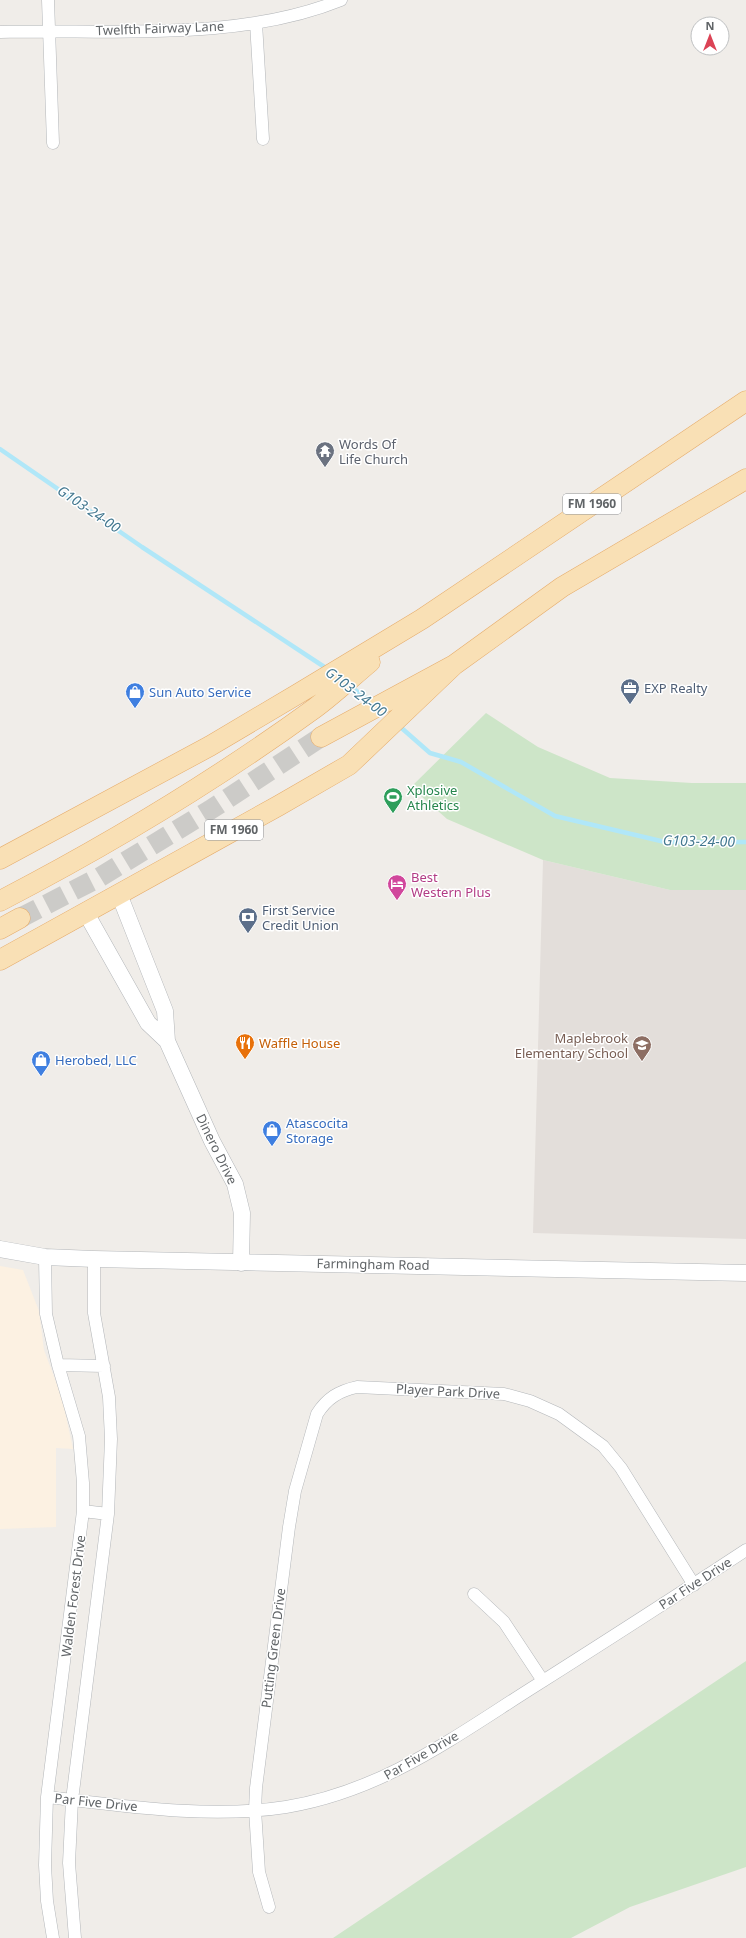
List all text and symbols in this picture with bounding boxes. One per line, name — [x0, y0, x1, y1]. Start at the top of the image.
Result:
north arrow — [690, 16, 730, 56]
street label: Twelfth Fairway Lane — [96, 17, 224, 39]
text: N — [706, 18, 714, 33]
place label: Words Of Life Church — [339, 435, 408, 468]
temple icon: Words Of Life Church — [314, 440, 336, 468]
water label: G103-24-00 — [54, 481, 125, 537]
road number: FM 1960 — [563, 494, 621, 514]
water label: G103-24-00 — [322, 662, 391, 721]
office icon: EXP Realty — [619, 677, 641, 705]
place label: EXP Realty — [644, 679, 708, 697]
shop icon: Sun Auto Service — [124, 681, 146, 709]
place label: Sun Auto Service — [149, 683, 251, 701]
place label: Xplosive Athletics — [407, 781, 459, 814]
sports icon: Xplosive Athletics — [382, 786, 404, 814]
road number: FM 1960 — [205, 820, 263, 840]
water label: G103-24-00 — [663, 830, 736, 851]
place label: Best Western Plus — [411, 868, 491, 901]
hotel icon: Best Western Plus — [386, 873, 408, 901]
place label: First Service Credit Union — [262, 901, 339, 934]
bank icon: First Service Credit Union — [237, 906, 259, 934]
place label: Maplebrook Elementary School — [515, 1029, 628, 1062]
restaurant icon: Waffle House — [234, 1032, 256, 1060]
place label: Waffle House — [259, 1034, 340, 1052]
school or university icon: Maplebrook Elementary School — [631, 1034, 653, 1062]
shop icon: Herobed, LLC — [30, 1049, 52, 1077]
place label: Herobed, LLC — [55, 1051, 137, 1069]
street label: Dinero Drive — [192, 1111, 242, 1187]
place label: Atascocita Storage — [286, 1114, 348, 1147]
shop icon: Atascocita Storage — [261, 1119, 283, 1147]
street label: Farmingham Road — [316, 1254, 430, 1274]
street label: Player Park Drive — [395, 1379, 501, 1403]
street label: Walden Forest Drive — [57, 1534, 89, 1658]
street label: Par Five Drive — [655, 1553, 735, 1613]
street label: Putting Green Drive — [257, 1587, 289, 1709]
street label: Par Five Drive — [380, 1726, 462, 1784]
street label: Par Five Drive — [54, 1789, 138, 1815]

